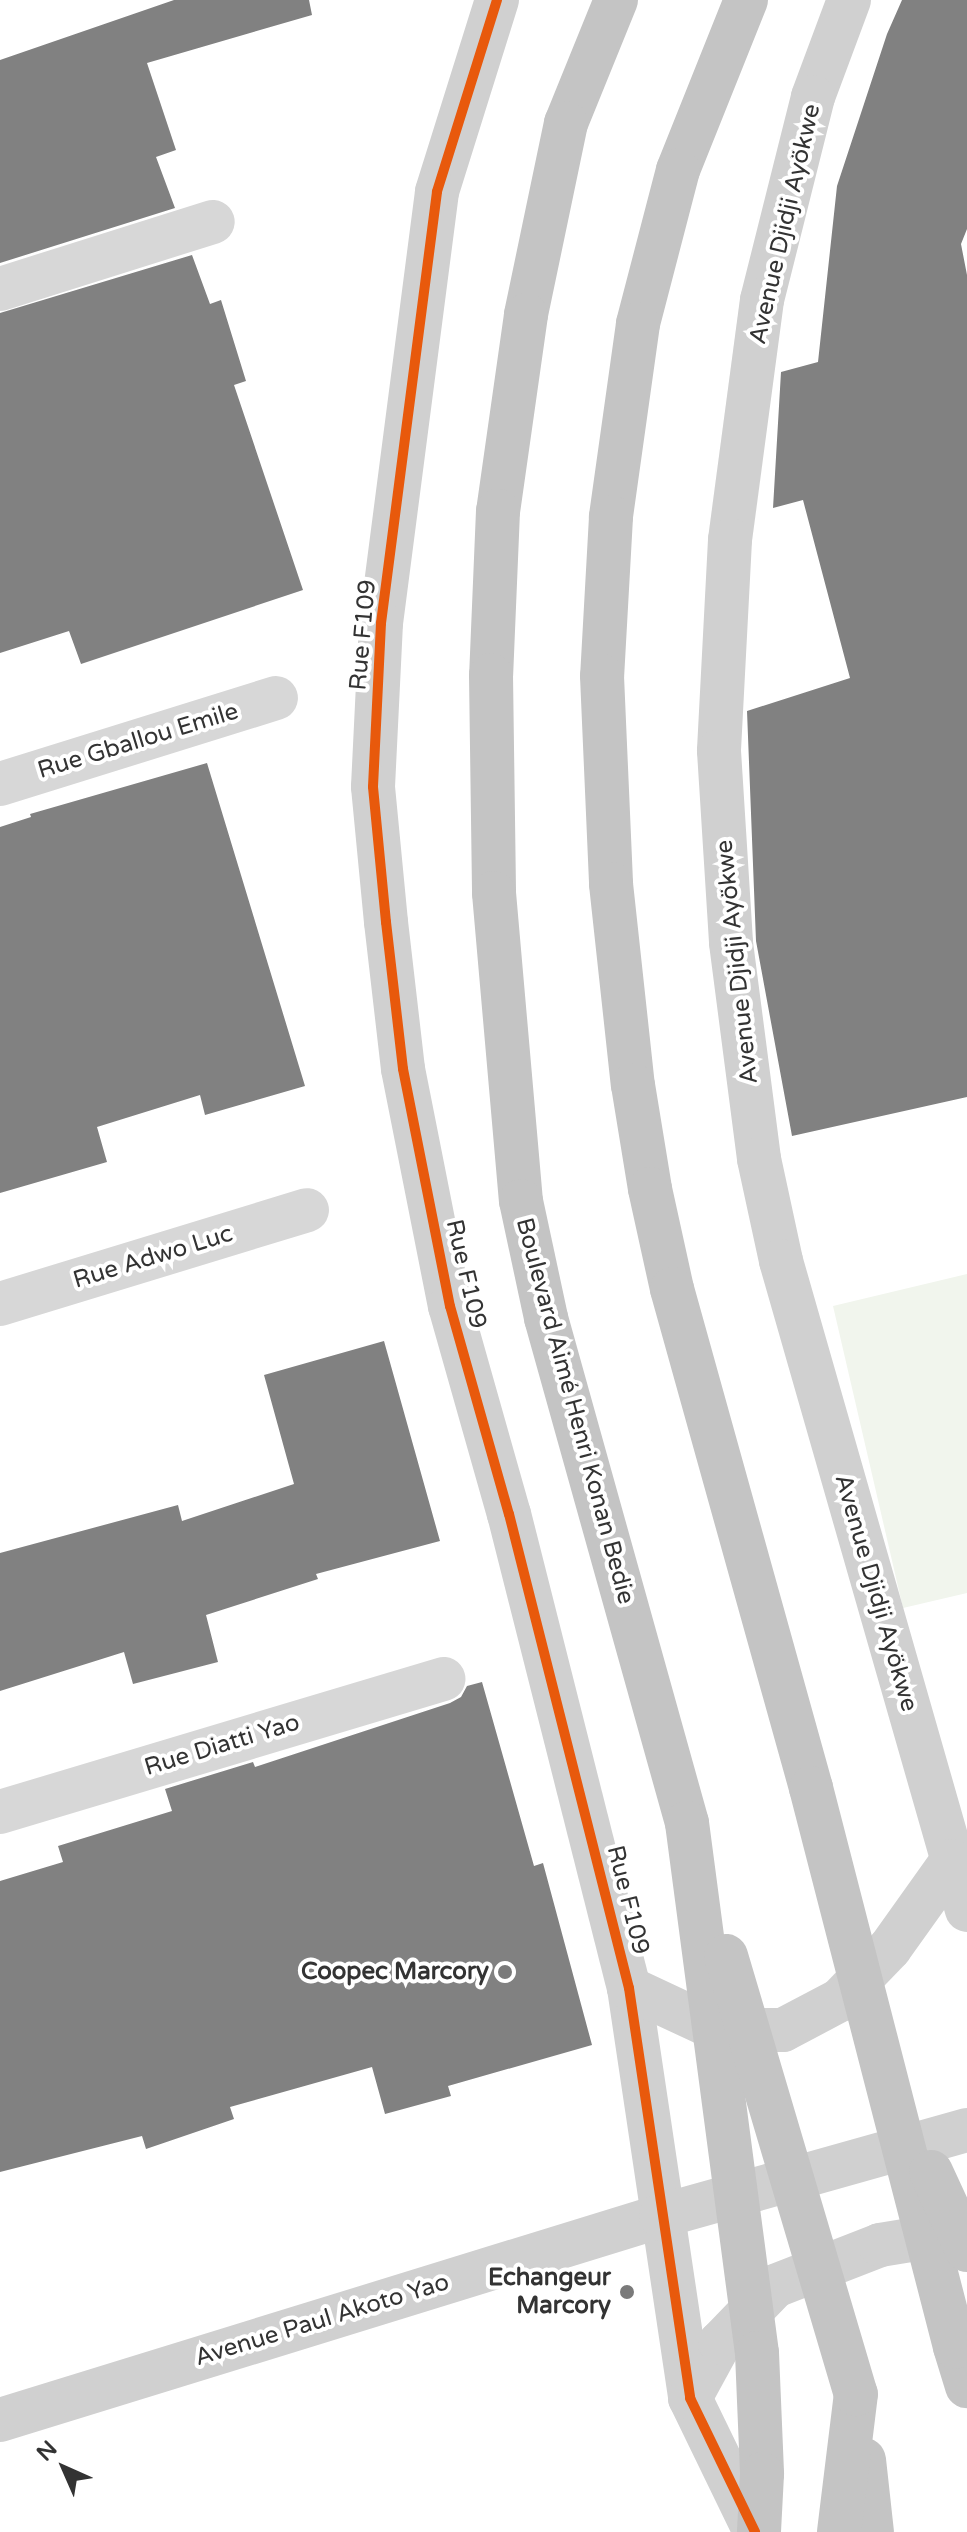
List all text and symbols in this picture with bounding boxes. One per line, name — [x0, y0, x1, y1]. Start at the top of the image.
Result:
street label: Avenue Djidji Ayökwe — [743, 101, 827, 347]
street label: Rue F109 — [344, 578, 382, 692]
street label: Rue Gballou Emile — [34, 697, 242, 785]
street label: Avenue Djidji Ayökwe — [710, 839, 764, 1085]
street label: Boulevard Aimé Henri Konan Bedie — [509, 1215, 641, 1607]
street label: Rue F109 — [439, 1217, 493, 1331]
street label: Rue Adwo Luc — [70, 1219, 236, 1295]
street label: Avenue Djidji Ayökwe — [828, 1471, 924, 1715]
street label: Rue Diatti Yao — [141, 1708, 303, 1782]
street label: Rue F109 — [601, 1843, 655, 1957]
place label: Coopec Marcory — [301, 1958, 489, 1986]
marker: Coopec Marcory — [496, 1963, 514, 1981]
place label: Echangeur Marcory — [488, 2264, 611, 2320]
street label: Avenue Paul Akoto Yao — [191, 2268, 453, 2372]
marker: Echangeur Marcory — [618, 2283, 636, 2301]
north arrow — [24, 2428, 104, 2508]
text: N — [32, 2436, 62, 2466]

